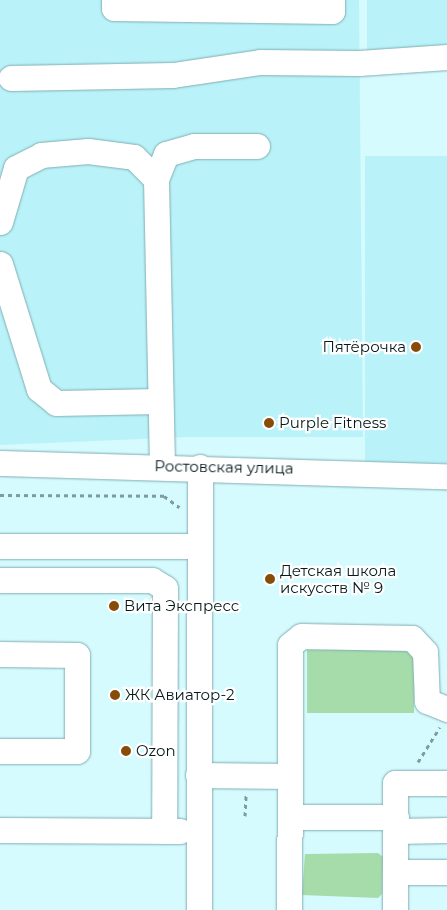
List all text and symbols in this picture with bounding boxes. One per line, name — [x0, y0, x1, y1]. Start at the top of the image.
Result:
place label: Пятёрочка — [322, 338, 406, 356]
marker: Пятёрочка — [410, 341, 422, 353]
place label: Purple Fitness — [279, 414, 386, 432]
marker: Purple Fitness — [263, 417, 275, 429]
street label: Ростовская улица — [154, 457, 294, 477]
place label: Детская школа искусств № 9 — [280, 561, 396, 596]
marker: Детская школа искусств № 9 — [264, 573, 276, 585]
place label: Вита Экспресс — [124, 597, 239, 615]
marker: Вита Экспресс — [108, 600, 120, 612]
place label: ЖК Авиатор-2 — [125, 686, 234, 704]
marker: ЖК Авиатор-2 — [109, 689, 121, 701]
place label: Ozon — [136, 742, 176, 760]
marker: Ozon — [120, 745, 132, 757]

